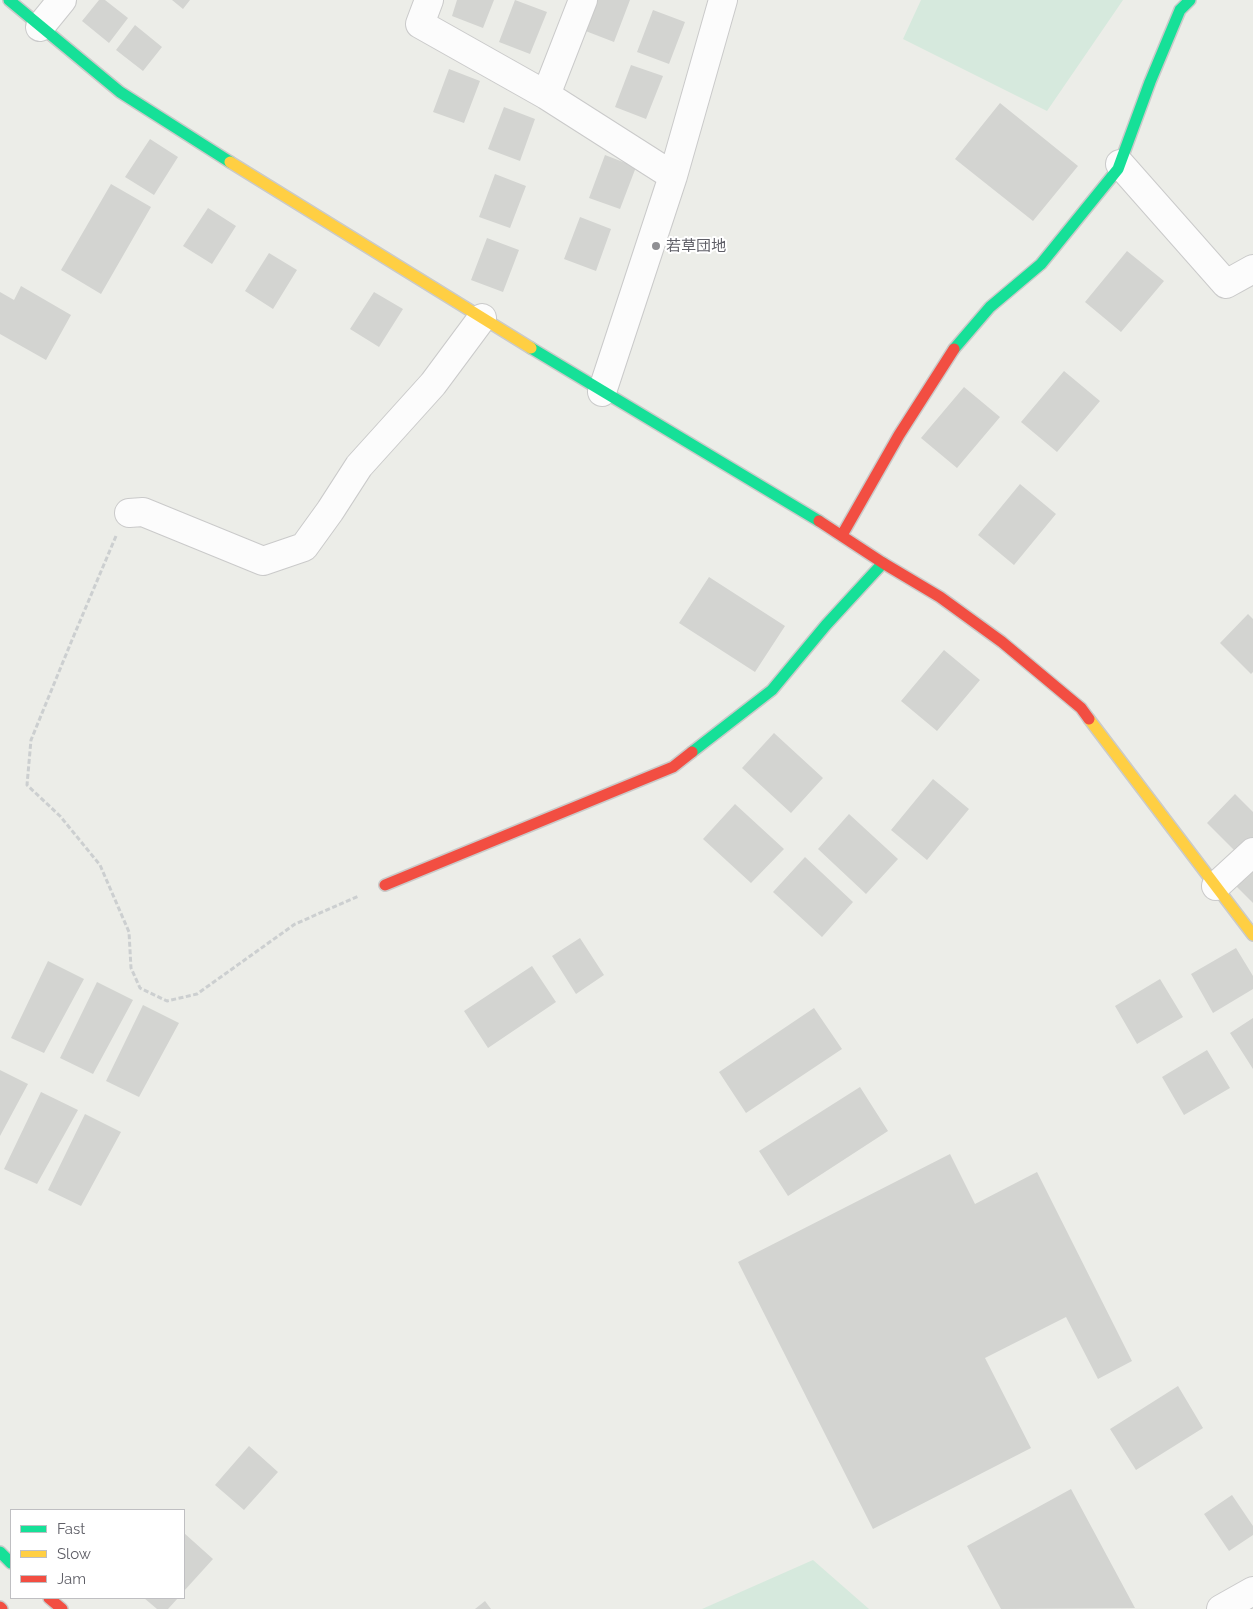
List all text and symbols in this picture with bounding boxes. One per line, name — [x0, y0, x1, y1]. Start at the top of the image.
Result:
place label: 若草団地 — [666, 237, 726, 255]
marker: 若草団地 — [650, 240, 662, 252]
legend — [10, 1509, 185, 1599]
text: Fast — [57, 1520, 85, 1538]
text: Slow — [57, 1545, 91, 1563]
text: Jam — [57, 1570, 86, 1588]

